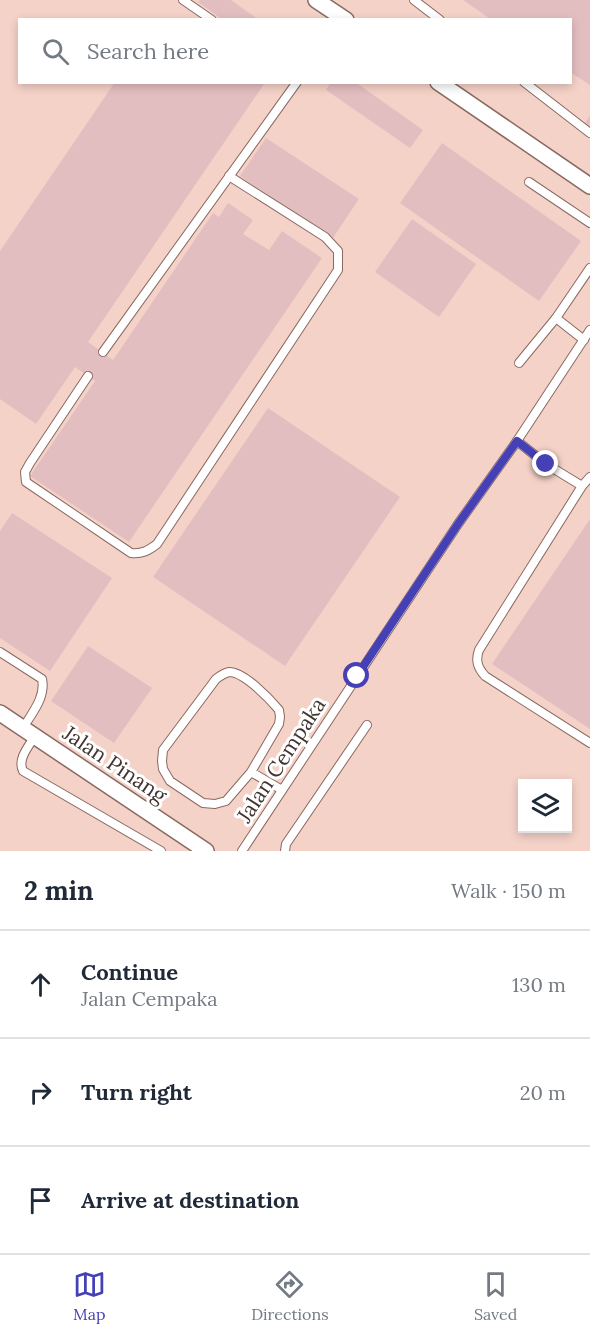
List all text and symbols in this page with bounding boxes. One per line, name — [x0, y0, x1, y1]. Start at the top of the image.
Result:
search box — [18, 18, 572, 84]
icon: search — [39, 35, 72, 68]
text: Search here — [87, 37, 209, 65]
route end — [532, 450, 558, 476]
route start — [343, 662, 369, 688]
street label: Jalan Cempaka — [230, 692, 331, 828]
street label: Jalan Pinang — [57, 719, 173, 809]
map controls — [518, 779, 572, 833]
button: layers — [518, 779, 572, 833]
text: 2 min — [24, 874, 94, 907]
text: Walk · 150 m — [451, 878, 566, 903]
text: Continue — [81, 958, 178, 986]
icon: ahead — [24, 968, 57, 1001]
text: 130 m — [512, 972, 566, 997]
text: Jalan Cempaka — [81, 986, 218, 1011]
icon: right — [24, 1076, 57, 1109]
text: Turn right — [81, 1078, 192, 1106]
text: 20 m — [520, 1080, 566, 1105]
icon: arrive — [24, 1184, 57, 1217]
text: Arrive at destination — [81, 1186, 299, 1214]
tab: Map — [73, 1268, 106, 1324]
tab: Directions — [251, 1268, 329, 1324]
tab: Saved — [474, 1268, 517, 1324]

